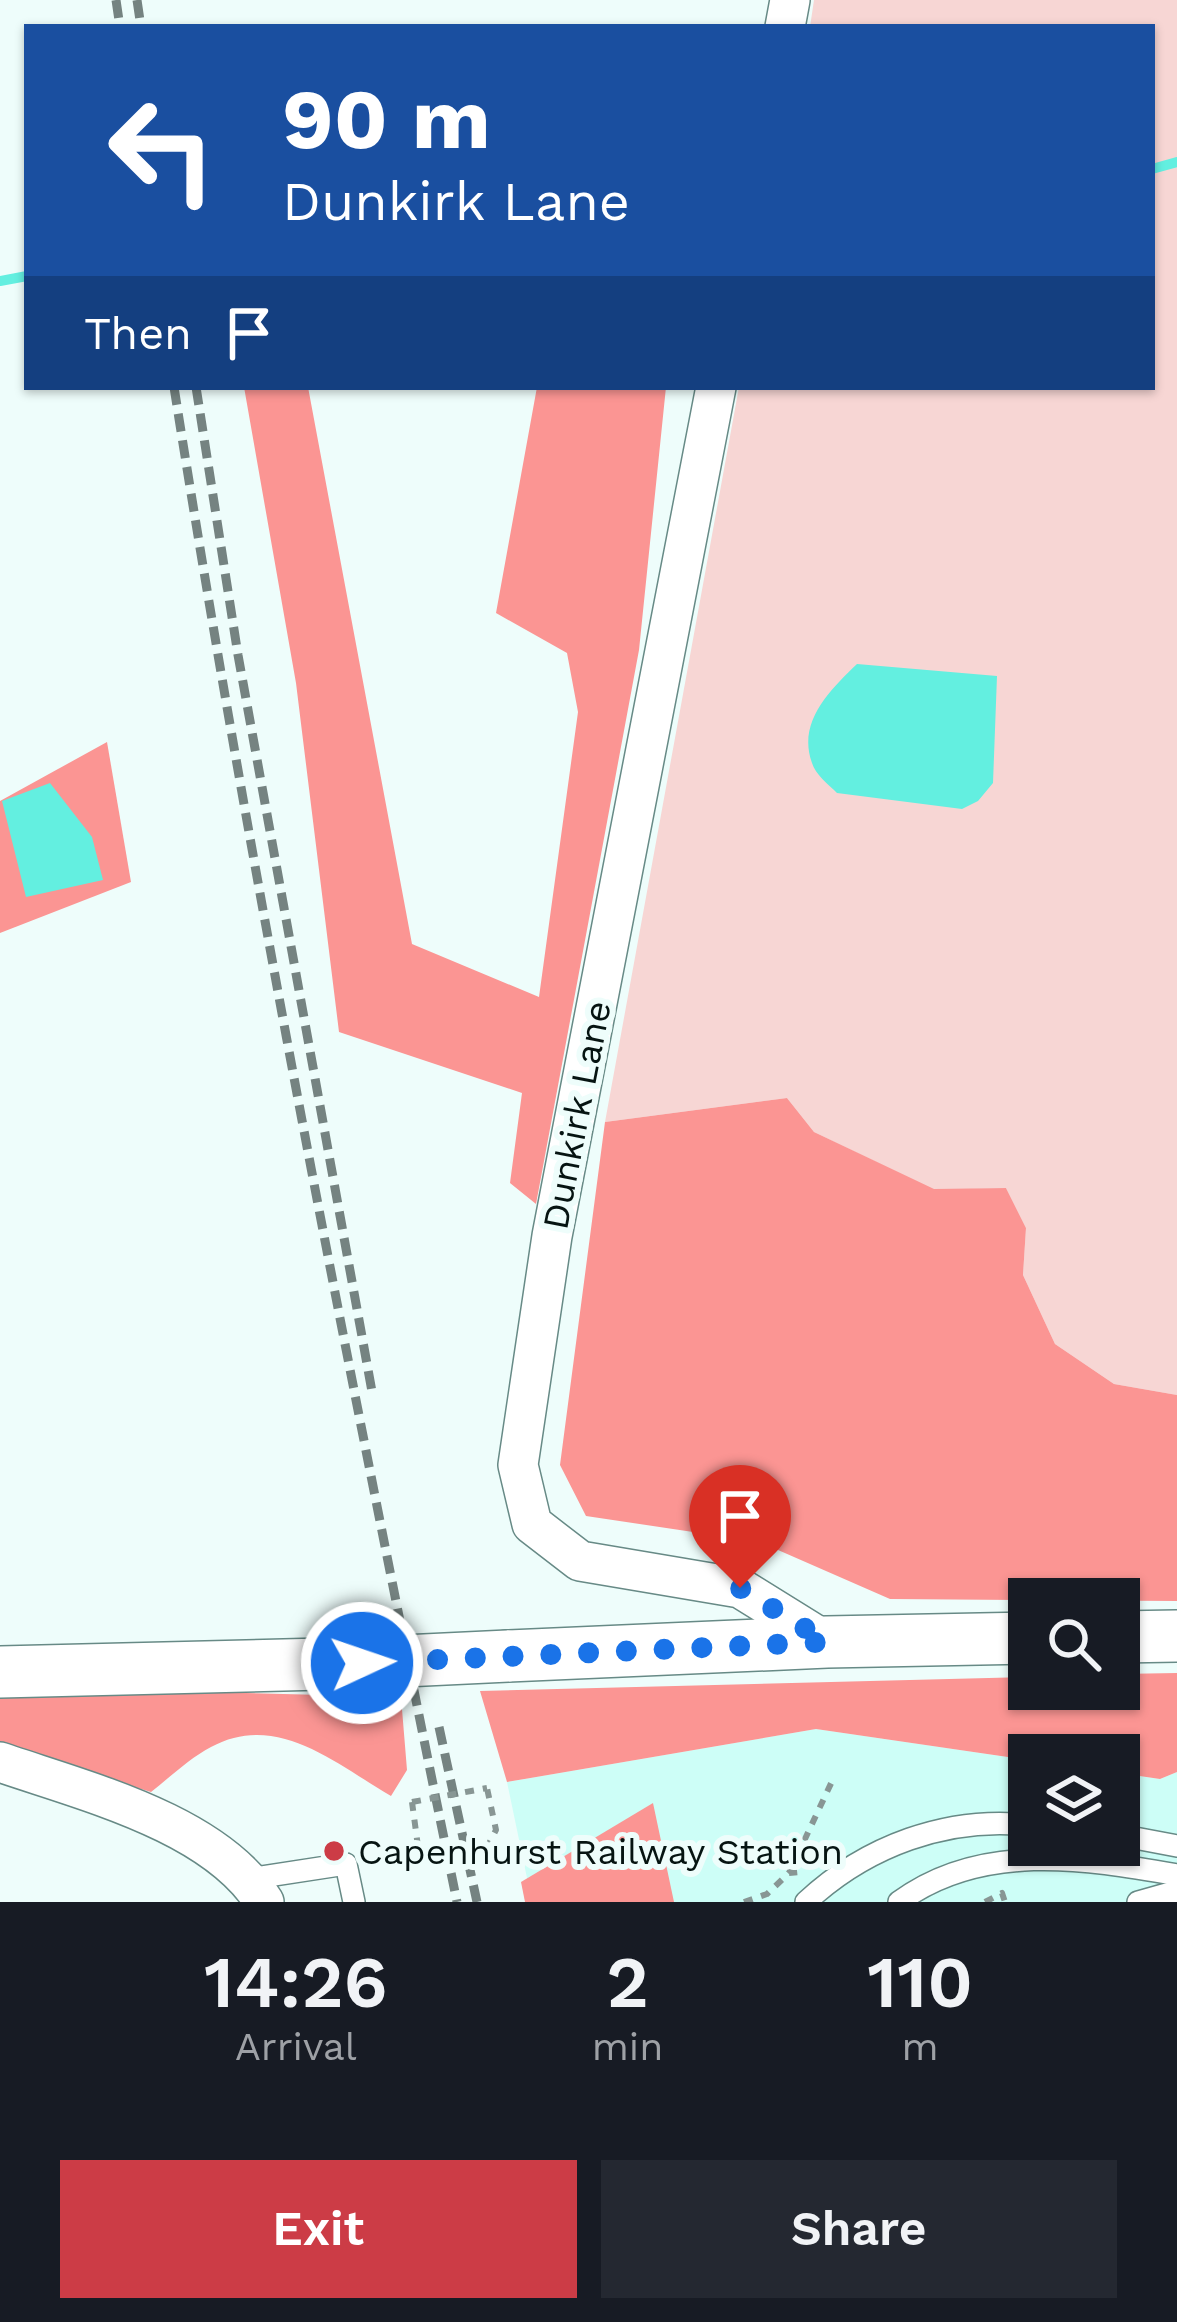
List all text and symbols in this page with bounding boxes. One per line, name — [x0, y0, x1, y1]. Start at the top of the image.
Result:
text: 90 m — [282, 70, 491, 168]
icon: left — [84, 72, 240, 228]
text: Dunkirk Lane — [282, 170, 630, 233]
icon: arrive — [216, 300, 282, 366]
text: Then — [84, 307, 192, 360]
street label: Dunkirk Lane — [534, 997, 620, 1233]
pin — [689, 1465, 791, 1588]
icon: arrive — [707, 1483, 773, 1549]
map controls — [1008, 1578, 1140, 1866]
button: search — [1008, 1578, 1140, 1710]
position arrow — [299, 1600, 425, 1726]
button: layers — [1008, 1734, 1140, 1866]
place label: Capenhurst Railway Station — [358, 1831, 843, 1873]
marker: Capenhurst Railway Station — [321, 1838, 347, 1864]
text: 14:26 — [204, 1940, 388, 2024]
text: 2 — [606, 1940, 649, 2024]
text: 110 — [867, 1940, 973, 2024]
text: Arrival — [235, 2024, 357, 2069]
text: min — [592, 2024, 663, 2069]
text: m — [902, 2024, 939, 2069]
button: Exit — [60, 2160, 577, 2298]
button: Share — [601, 2160, 1117, 2298]

